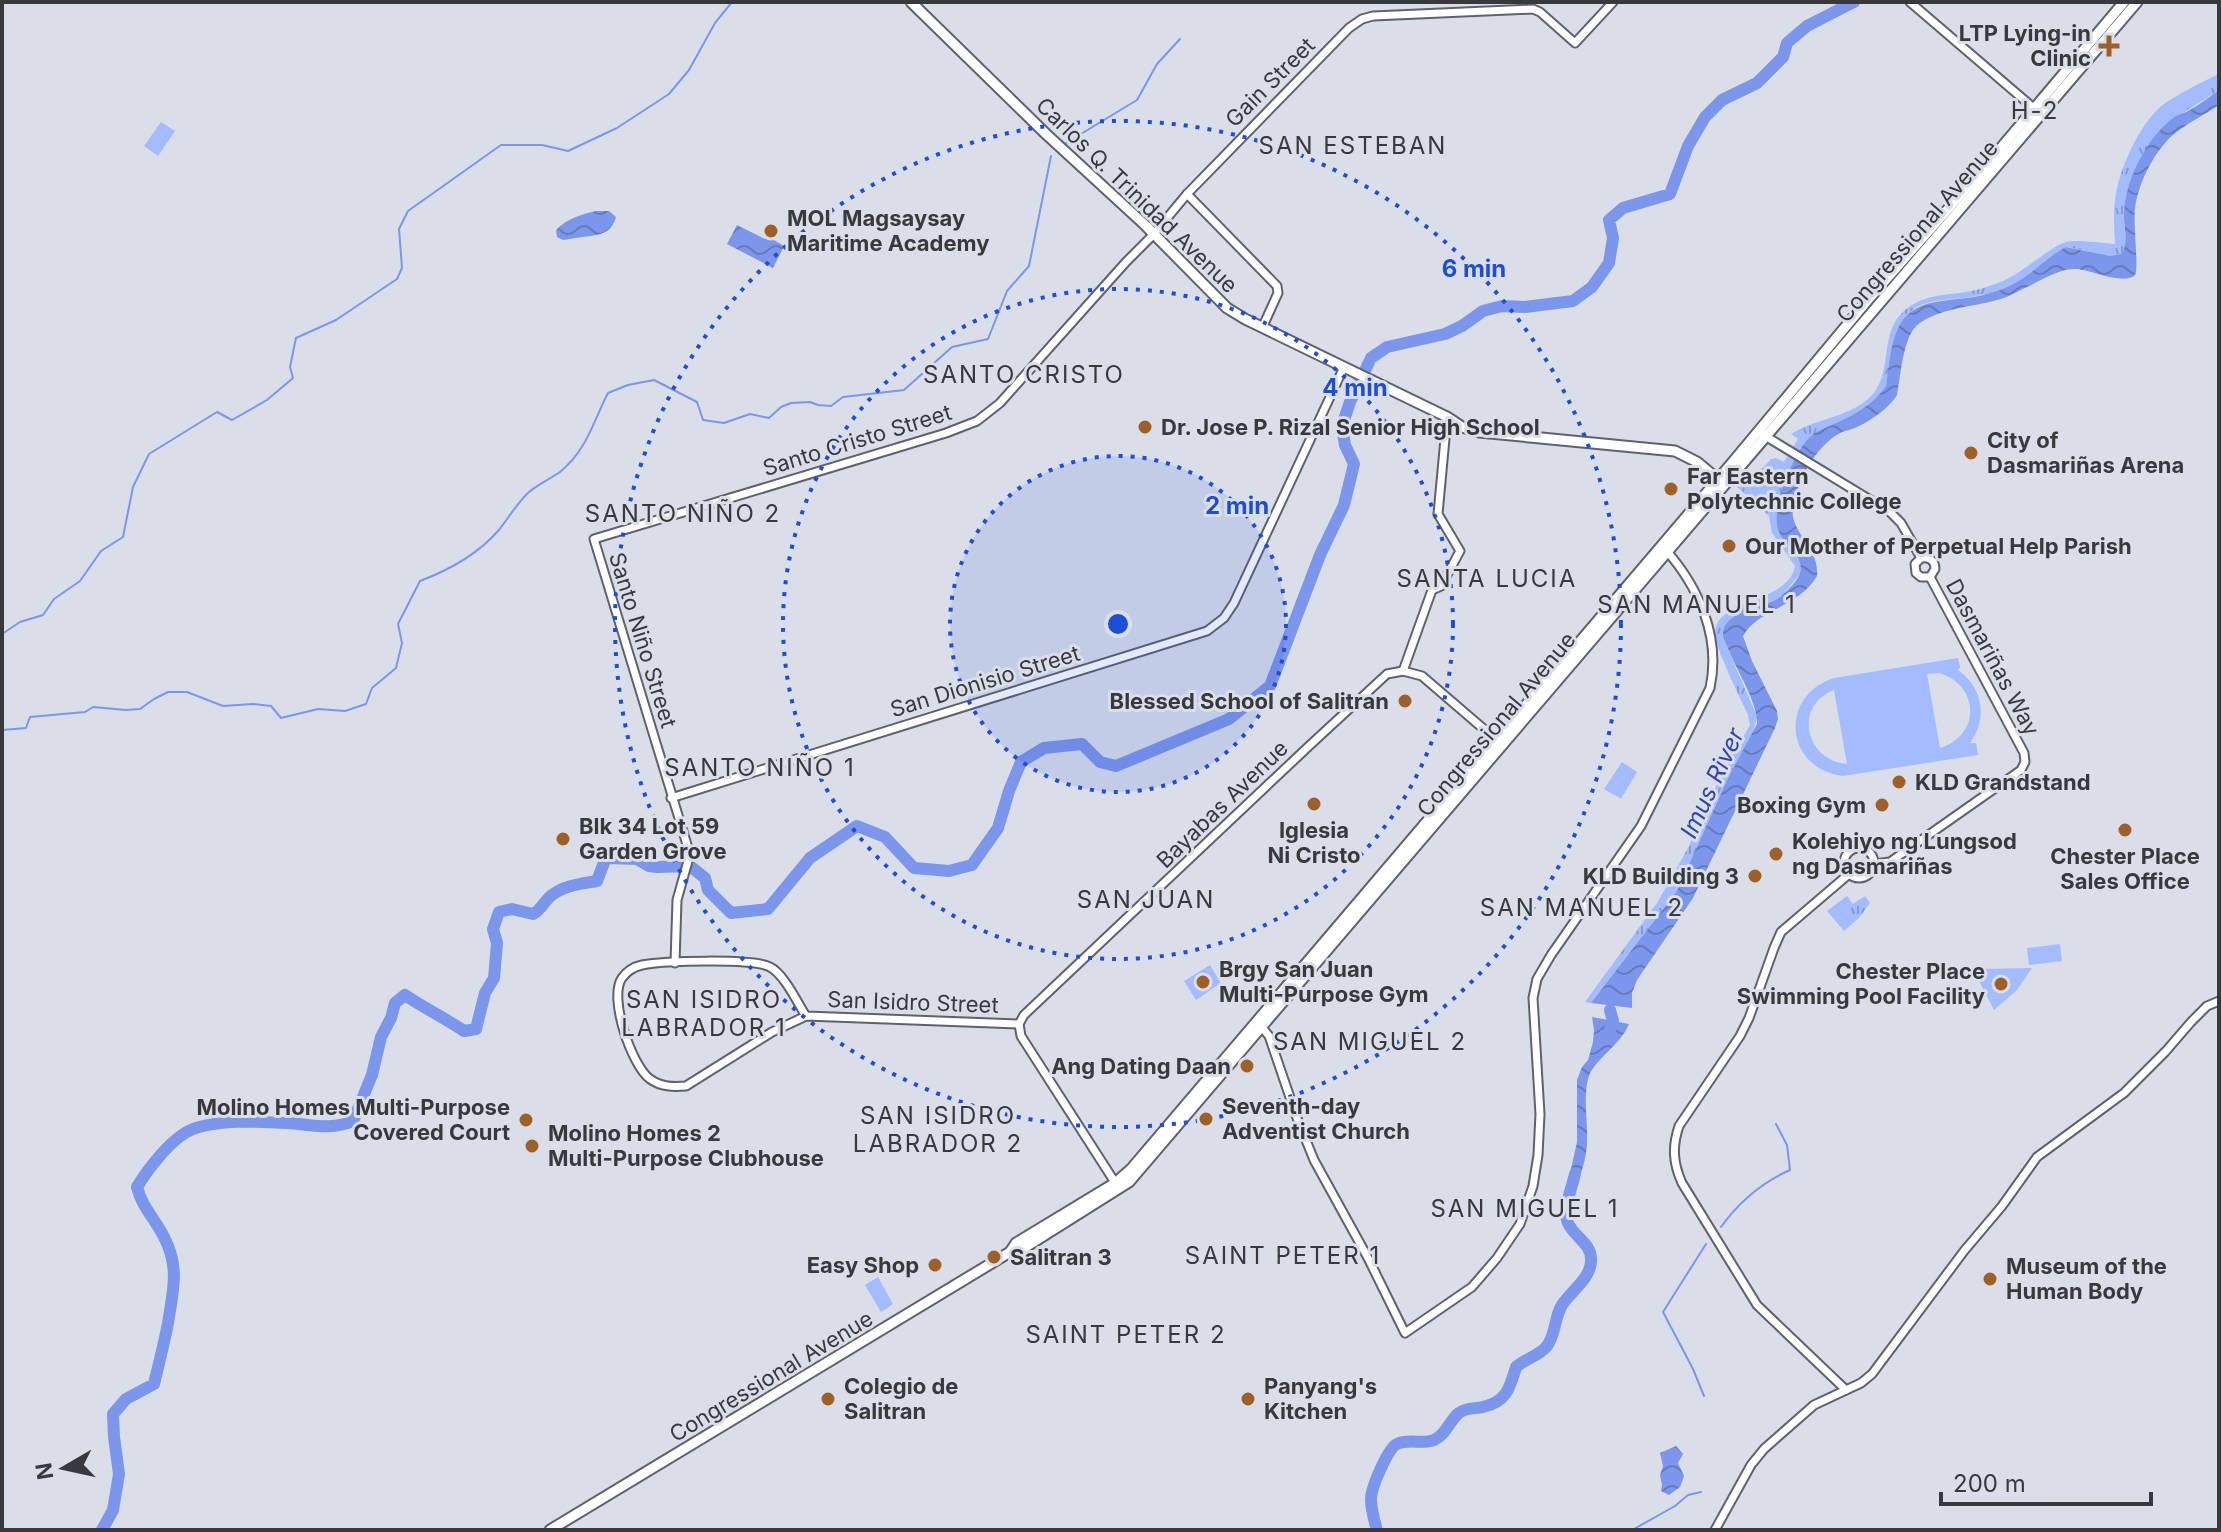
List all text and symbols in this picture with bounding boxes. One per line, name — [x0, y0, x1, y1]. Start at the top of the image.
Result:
place label: LTP Lying-in Clinic — [1959, 20, 2091, 71]
street label: Gain Street — [1220, 32, 1320, 132]
marker: LTP Lying-in Clinic — [2098, 35, 2120, 57]
street label: Carlos Q. Trinidad Avenue — [1031, 92, 1243, 298]
district label: H-2 — [2011, 96, 2059, 125]
district label: SAN ESTEBAN — [1259, 131, 1447, 160]
street label: Congressional Avenue — [1831, 135, 2003, 327]
place label: MOL Magsaysay Maritime Academy — [787, 205, 990, 256]
marker: MOL Magsaysay Maritime Academy — [762, 222, 780, 240]
text: 6 min — [1442, 254, 1506, 283]
district label: SANTO CRISTO — [923, 360, 1125, 389]
text: 4 min — [1322, 373, 1388, 402]
street label: Santo Cristo Street — [760, 399, 954, 481]
place label: Dr. Jose P. Rizal Senior High School — [1161, 414, 1540, 440]
marker: Dr. Jose P. Rizal Senior High School — [1136, 418, 1154, 436]
place label: City of Dasmariñas Arena — [1987, 427, 2184, 478]
marker: City of Dasmariñas Arena — [1962, 444, 1980, 462]
place label: Far Eastern Polytechnic College — [1687, 463, 1902, 514]
marker: Far Eastern Polytechnic College — [1662, 480, 1680, 498]
text: 2 min — [1205, 491, 1269, 520]
district label: SANTO NIÑO 2 — [585, 499, 781, 528]
place label: Our Mother of Perpetual Help Parish — [1745, 533, 2132, 559]
marker: Our Mother of Perpetual Help Parish — [1720, 537, 1738, 555]
street label: Santo Niño Street — [604, 549, 682, 731]
district label: SANTA LUCIA — [1397, 564, 1577, 593]
street label: Dasmariñas Way — [1941, 574, 2045, 740]
district label: SAN MANUEL 1 — [1597, 590, 1797, 619]
centre of rings — [1104, 610, 1132, 638]
street label: Congressional Avenue — [1411, 627, 1581, 821]
street label: San Dionisio Street — [887, 640, 1083, 722]
place label: Blessed School of Salitran — [1110, 688, 1389, 714]
marker: Blessed School of Salitran — [1396, 692, 1414, 710]
water label: Imus River — [1674, 722, 1751, 843]
street label: Bayabas Avenue — [1151, 735, 1293, 873]
district label: SANTO NIÑO 1 — [664, 753, 856, 782]
place label: KLD Grandstand — [1915, 769, 2091, 795]
marker: KLD Grandstand — [1890, 773, 1908, 791]
place label: Boxing Gym — [1737, 792, 1866, 818]
marker: Iglesia Ni Cristo — [1305, 795, 1323, 813]
marker: Boxing Gym — [1873, 796, 1891, 814]
place label: Blk 34 Lot 59 Garden Grove — [579, 813, 727, 864]
place label: Iglesia Ni Cristo — [1268, 817, 1360, 868]
marker: Chester Place Sales Office — [2116, 821, 2134, 839]
place label: Kolehiyo ng Lungsod ng Dasmariñas — [1792, 828, 2017, 879]
marker: Blk 34 Lot 59 Garden Grove — [554, 830, 572, 848]
place label: Chester Place Sales Office — [2050, 843, 2200, 894]
marker: Kolehiyo ng Lungsod ng Dasmariñas — [1767, 845, 1785, 863]
place label: KLD Building 3 — [1583, 863, 1739, 889]
marker: KLD Building 3 — [1746, 867, 1764, 885]
district label: SAN JUAN — [1077, 885, 1215, 914]
district label: SAN MANUEL 2 — [1480, 893, 1684, 922]
place label: Brgy San Juan Multi-Purpose Gym — [1219, 956, 1429, 1007]
place label: Chester Place Swimming Pool Facility — [1737, 958, 1985, 1009]
marker: Brgy San Juan Multi-Purpose Gym — [1194, 973, 1212, 991]
marker: Chester Place Swimming Pool Facility — [1992, 975, 2010, 993]
district label: SAN ISIDRO LABRADOR 1 — [621, 985, 787, 1042]
street label: San Isidro Street — [827, 986, 999, 1018]
district label: SAN MIGUEL 2 — [1273, 1027, 1467, 1056]
place label: Ang Dating Daan — [1051, 1053, 1231, 1079]
marker: Ang Dating Daan — [1238, 1057, 1256, 1075]
place label: Seventh-day Adventist Church — [1222, 1093, 1410, 1144]
place label: Molino Homes Multi-Purpose Covered Court — [196, 1094, 510, 1145]
district label: SAN ISIDRO LABRADOR 2 — [853, 1101, 1023, 1158]
marker: Seventh-day Adventist Church — [1197, 1110, 1215, 1128]
marker: Molino Homes Multi-Purpose Covered Court — [517, 1111, 535, 1129]
place label: Molino Homes 2 Multi-Purpose Clubhouse — [548, 1120, 824, 1171]
marker: Molino Homes 2 Multi-Purpose Clubhouse — [523, 1137, 541, 1155]
district label: SAN MIGUEL 1 — [1430, 1194, 1620, 1223]
district label: SAINT PETER 1 — [1185, 1241, 1381, 1270]
place label: Salitran 3 — [1010, 1244, 1112, 1270]
marker: Salitran 3 — [985, 1248, 1003, 1266]
place label: Easy Shop — [807, 1252, 919, 1278]
place label: Museum of the Human Body — [2006, 1253, 2167, 1304]
marker: Easy Shop — [926, 1256, 944, 1274]
marker: Museum of the Human Body — [1981, 1270, 1999, 1288]
street label: Congressional Avenue — [665, 1305, 877, 1447]
district label: SAINT PETER 2 — [1025, 1320, 1227, 1349]
place label: Colegio de Salitran — [844, 1373, 958, 1424]
place label: Panyang's Kitchen — [1264, 1373, 1377, 1424]
marker: Colegio de Salitran — [819, 1390, 837, 1408]
marker: Panyang's Kitchen — [1239, 1390, 1257, 1408]
north arrow — [24, 1428, 104, 1508]
scale bar — [1941, 1456, 2151, 1506]
text: N — [30, 1461, 58, 1481]
text: 200 m — [1953, 1469, 2026, 1498]

